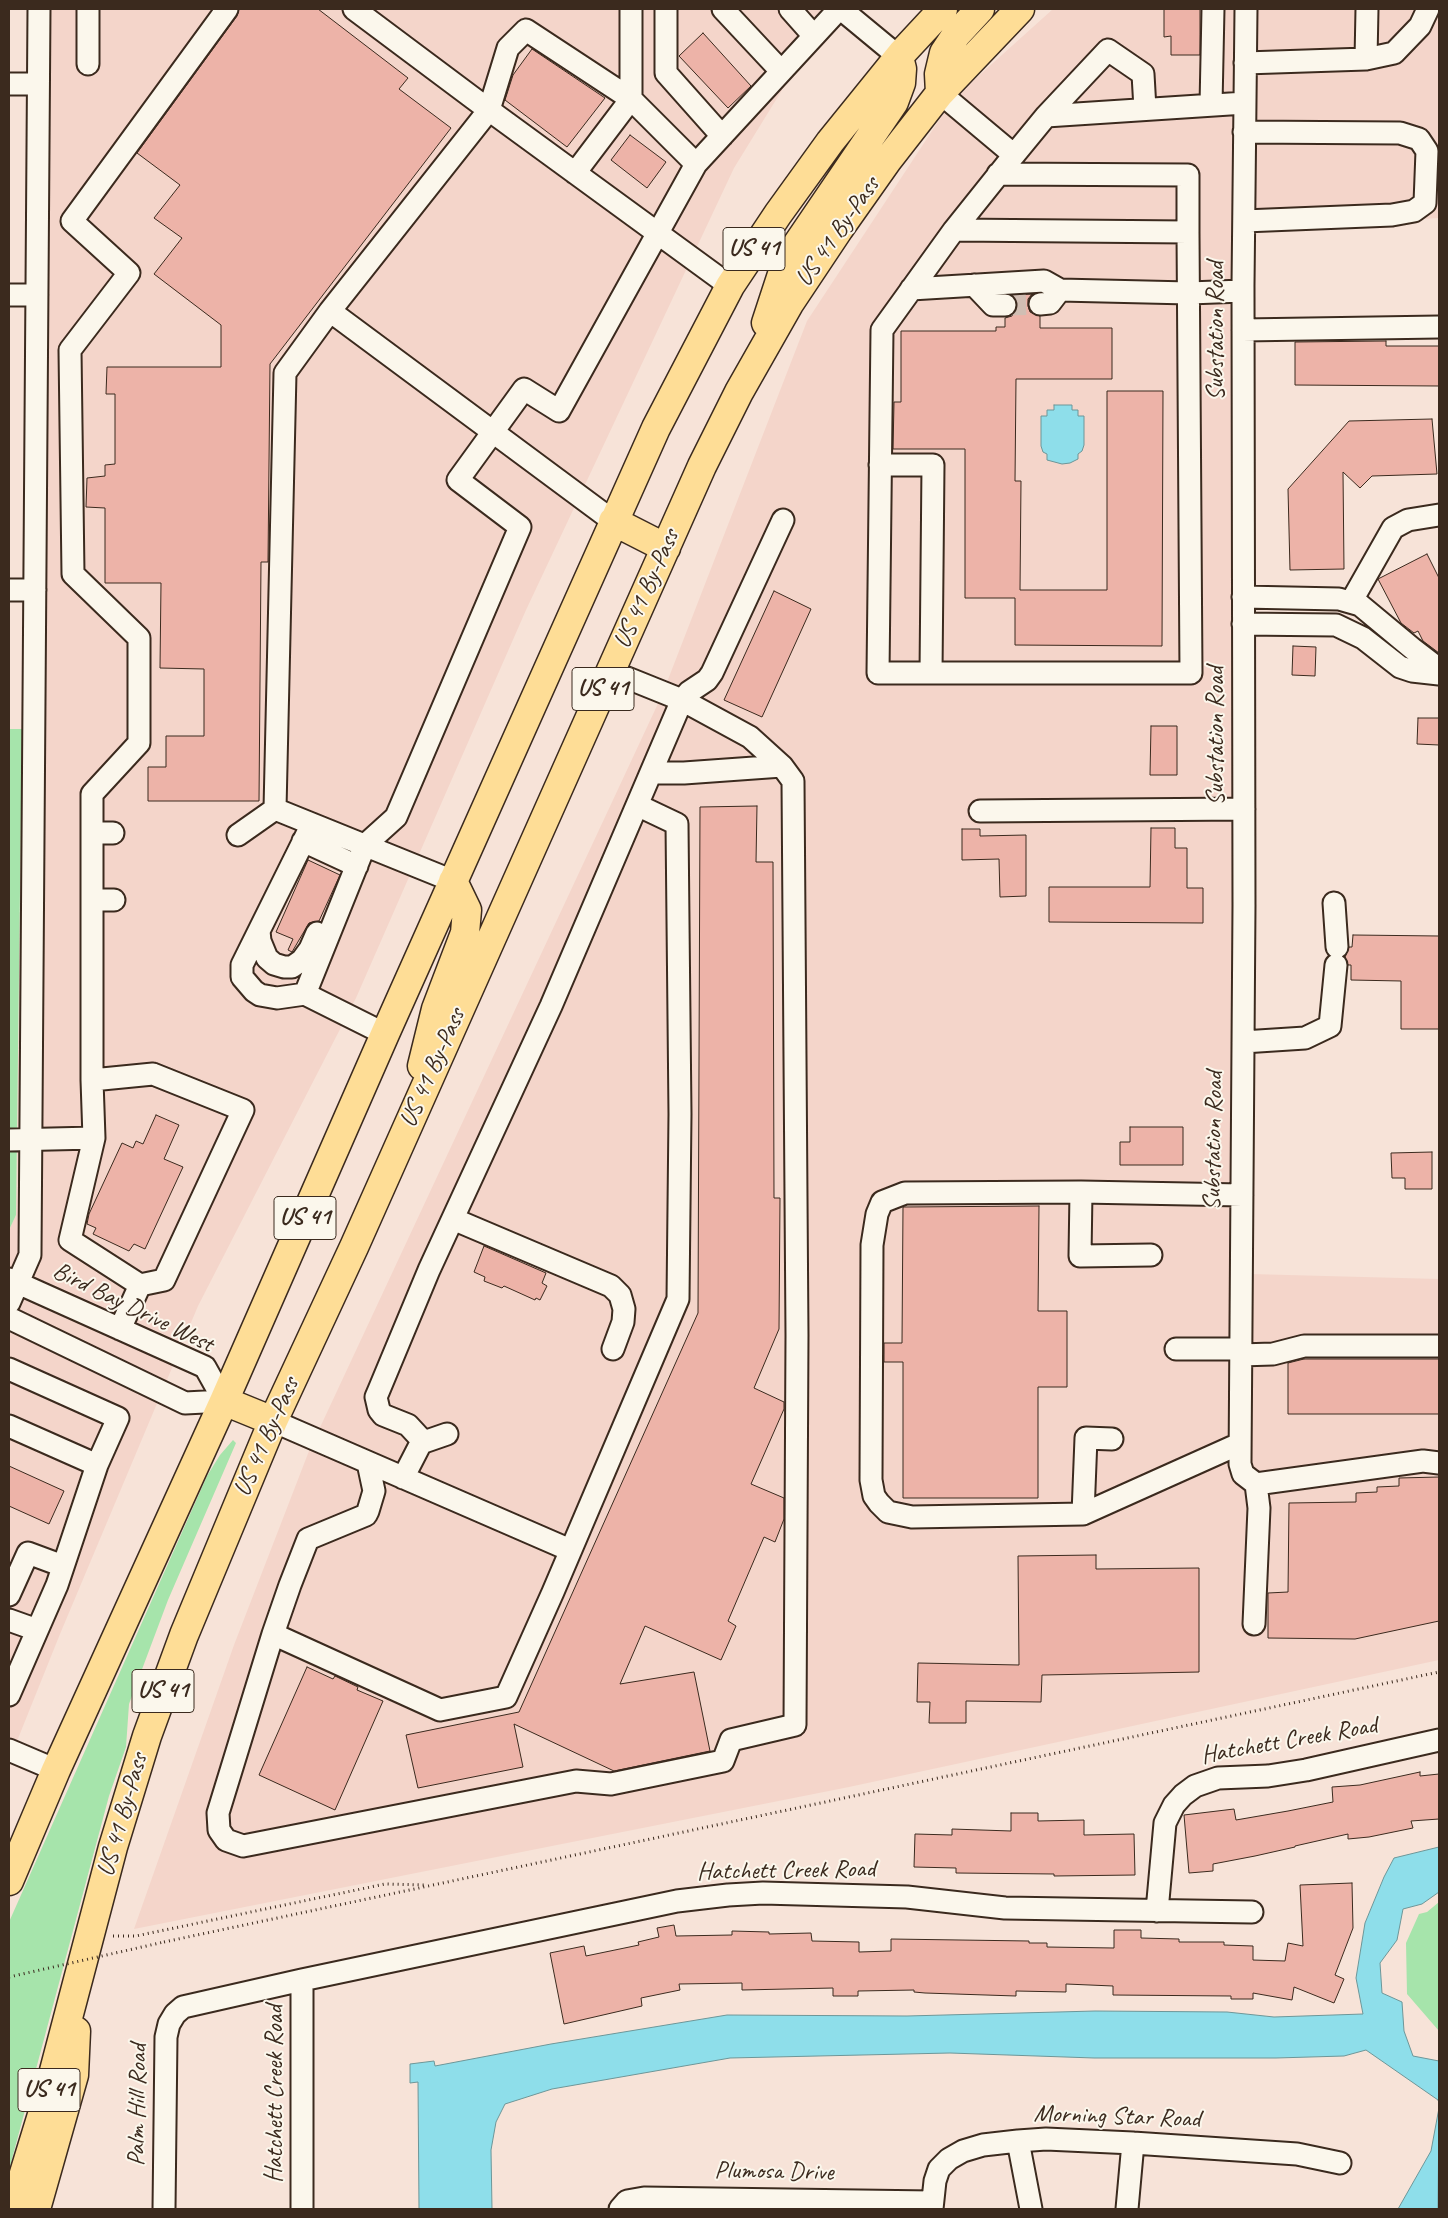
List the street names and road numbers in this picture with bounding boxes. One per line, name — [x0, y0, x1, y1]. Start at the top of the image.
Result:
street label: US 41 By-Pass — [789, 171, 887, 293]
road number: US 41 — [723, 228, 785, 270]
street label: Substation Road — [1201, 261, 1231, 401]
street label: US 41 By-Pass — [607, 525, 687, 653]
street label: Substation Road — [1201, 666, 1231, 806]
road number: US 41 — [572, 668, 634, 711]
street label: US 41 By-Pass — [393, 1004, 473, 1132]
street label: Substation Road — [1198, 1071, 1230, 1211]
road number: US 41 — [274, 1196, 336, 1240]
street label: Bird Bay Drive West — [48, 1256, 218, 1360]
street label: US 41 By-Pass — [227, 1373, 307, 1501]
road number: US 41 — [132, 1670, 194, 1712]
street label: Hatchett Creek Road — [1199, 1711, 1379, 1771]
street label: US 41 By-Pass — [91, 1750, 155, 1880]
street label: Hatchett Creek Road — [697, 1854, 875, 1888]
street label: Hatchett Creek Road — [260, 2005, 290, 2183]
street label: Palm Hill Road — [122, 2044, 154, 2166]
road number: US 41 — [18, 2068, 80, 2112]
street label: Morning Star Road — [1033, 2099, 1201, 2135]
street label: Plumosa Drive — [714, 2156, 834, 2188]

